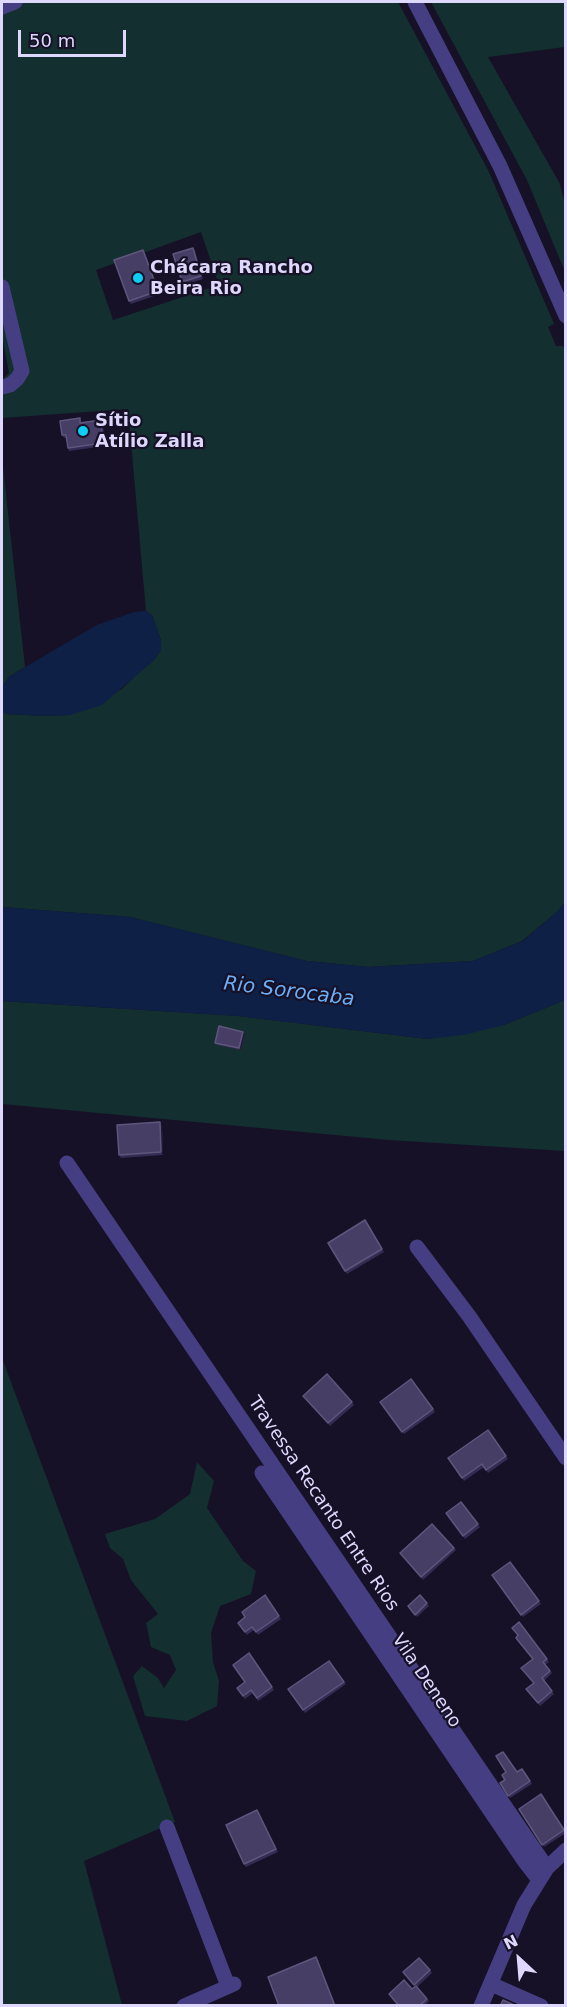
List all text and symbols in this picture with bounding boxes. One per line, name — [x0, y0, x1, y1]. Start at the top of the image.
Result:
scale bar — [21, 18, 129, 56]
text: 50 m — [29, 30, 75, 51]
place label: Chácara Rancho Beira Rio — [150, 257, 313, 300]
marker: Chácara Rancho Beira Rio — [131, 271, 145, 285]
place label: Sítio Atílio Zalla — [95, 410, 204, 452]
marker: Sítio Atílio Zalla — [76, 424, 90, 438]
water label: Rio Sorocaba — [222, 972, 356, 1012]
street label: Travessa Recanto Entre Rios — [243, 1392, 403, 1616]
street label: Vila Deneno — [387, 1630, 465, 1732]
north arrow — [489, 1929, 549, 1989]
text: N — [501, 1931, 521, 1954]

